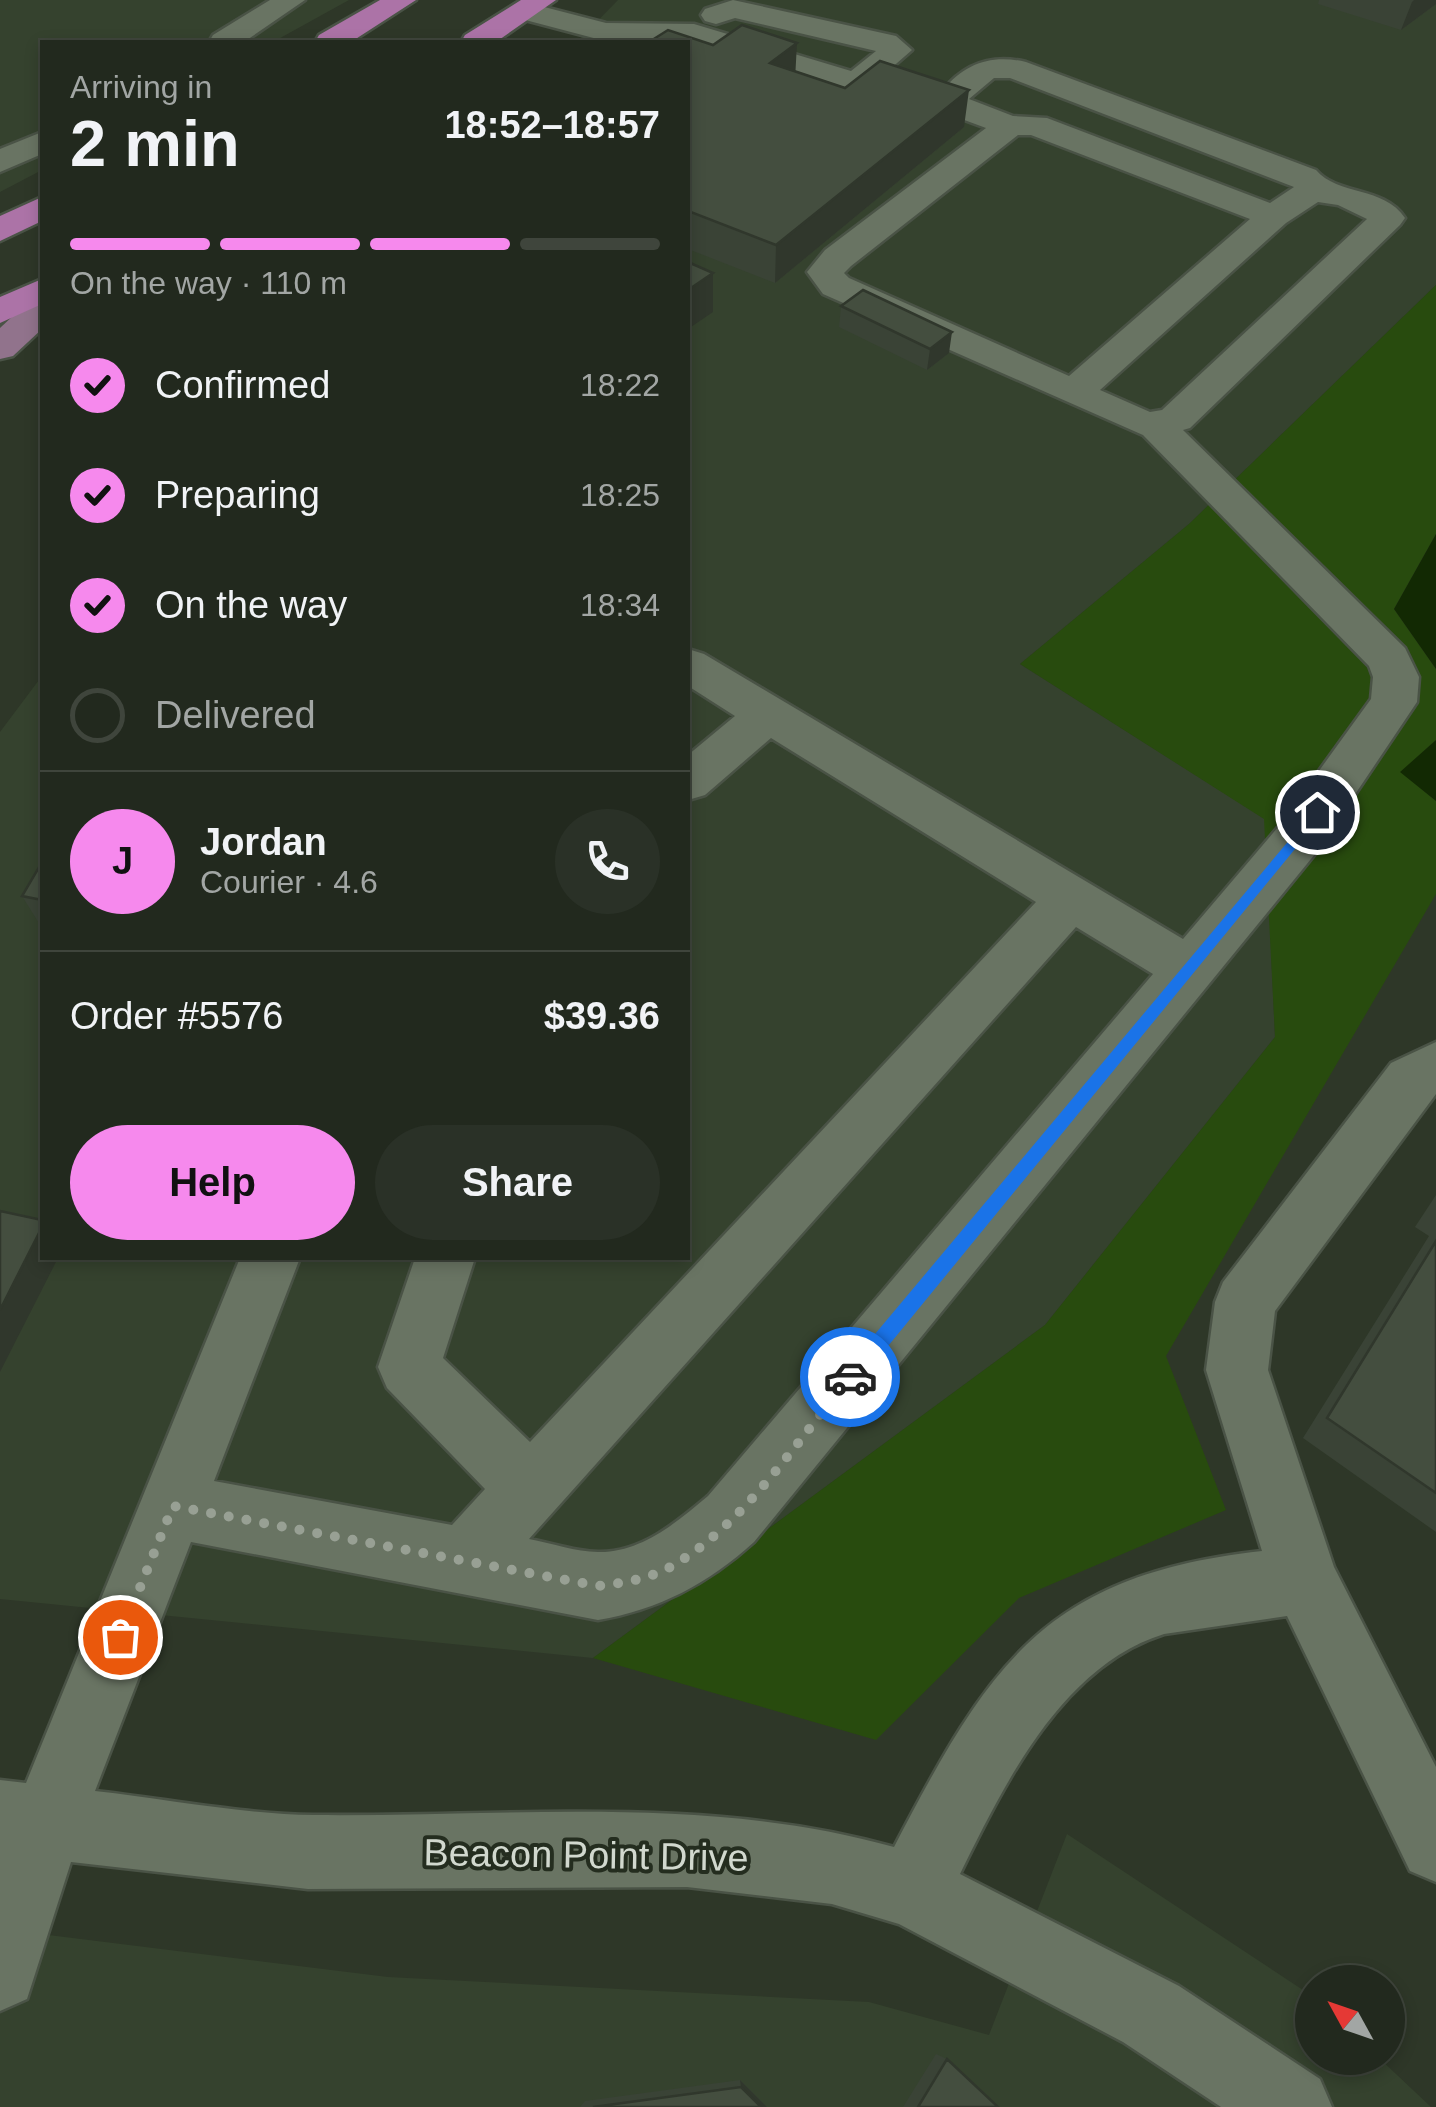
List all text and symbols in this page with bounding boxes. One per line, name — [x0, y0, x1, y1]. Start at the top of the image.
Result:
text: Arriving in — [70, 69, 212, 105]
text: 18:52–18:57 — [444, 104, 660, 146]
text: 2 min — [70, 107, 240, 180]
text: On the way · 110 m — [70, 265, 347, 301]
icon: check — [70, 358, 125, 413]
text: Confirmed — [155, 364, 330, 406]
text: 18:22 — [580, 367, 660, 403]
icon: check — [70, 468, 125, 523]
text: Preparing — [155, 474, 320, 516]
text: 18:25 — [580, 477, 660, 513]
icon: check — [70, 578, 125, 633]
text: On the way — [155, 584, 347, 626]
text: 18:34 — [580, 587, 660, 623]
text: Delivered — [155, 694, 316, 736]
pin — [1275, 770, 1360, 855]
icon: home — [1290, 785, 1345, 840]
button: phone — [555, 809, 660, 914]
text: Jordan — [200, 821, 327, 863]
text: J — [112, 840, 133, 882]
text: Courier · 4.6 — [200, 864, 378, 900]
text: Order #5576 — [70, 995, 283, 1037]
text: $39.36 — [544, 995, 660, 1037]
button: Help — [70, 1125, 355, 1240]
button: Share — [375, 1125, 660, 1240]
courier — [800, 1327, 900, 1427]
icon: car — [823, 1350, 878, 1405]
pin — [78, 1595, 163, 1680]
icon: bag — [93, 1610, 148, 1665]
street label: Beacon Point Drive — [423, 1831, 749, 1879]
north arrow — [1295, 1965, 1405, 2075]
map controls — [1295, 1965, 1405, 2075]

